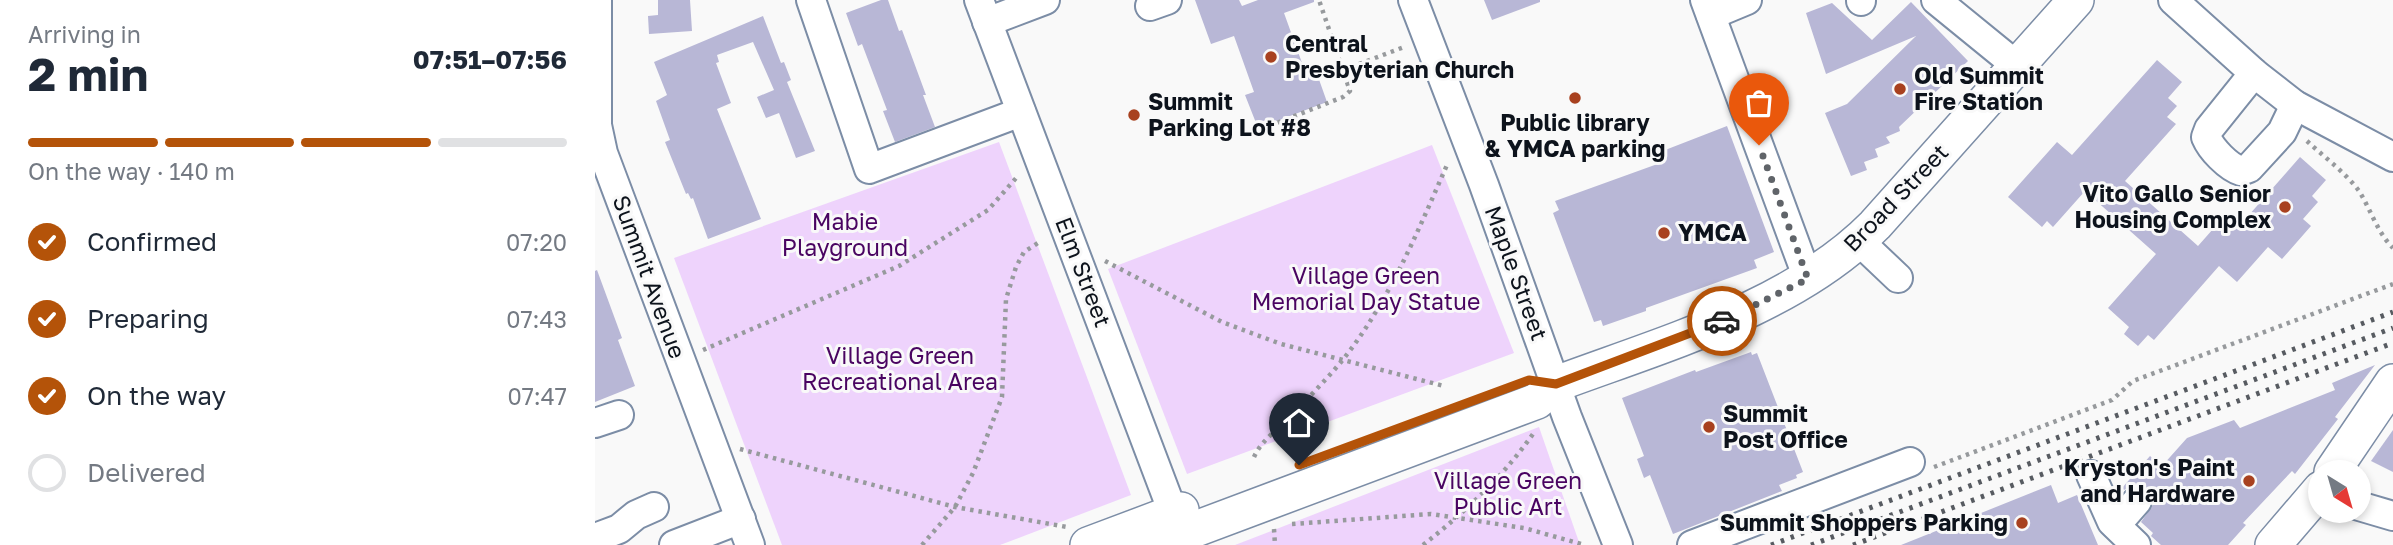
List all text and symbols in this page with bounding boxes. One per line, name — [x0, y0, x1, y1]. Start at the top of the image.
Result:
text: Arriving in — [28, 20, 141, 48]
place label: Central Presbyterian Church — [1285, 29, 1514, 83]
text: 07:51–07:56 — [413, 44, 567, 75]
text: 2 min — [28, 46, 148, 101]
marker: Central Presbyterian Church — [1263, 49, 1279, 65]
place label: Old Summit Fire Station — [1914, 61, 2044, 115]
pin — [1729, 73, 1789, 145]
marker: Old Summit Fire Station — [1892, 81, 1908, 97]
icon: bag — [1740, 84, 1778, 122]
place label: Summit Parking Lot #8 — [1148, 87, 1311, 141]
marker: Public library & YMCA parking — [1567, 90, 1583, 106]
marker: Summit Parking Lot #8 — [1126, 107, 1142, 123]
place label: Public library & YMCA parking — [1485, 108, 1665, 162]
street label: Broad Street — [1837, 138, 1954, 257]
text: On the way · 140 m — [28, 157, 235, 185]
place label: Vito Gallo Senior Housing Complex — [2075, 179, 2272, 233]
street label: Summit Avenue — [607, 191, 692, 362]
marker: Vito Gallo Senior Housing Complex — [2277, 199, 2293, 215]
street label: Maple Street — [1480, 202, 1554, 344]
park label: Mabie Playground — [782, 207, 908, 261]
street label: Elm Street — [1050, 213, 1118, 331]
place label: YMCA — [1678, 218, 1747, 246]
icon: check — [28, 223, 66, 261]
marker: YMCA — [1656, 225, 1672, 241]
text: Confirmed — [87, 226, 217, 257]
text: 07:20 — [506, 228, 567, 256]
park label: Village Green Memorial Day Statue — [1252, 261, 1480, 315]
courier — [1687, 286, 1757, 356]
icon: check — [28, 300, 66, 338]
icon: car — [1703, 302, 1741, 340]
text: Preparing — [87, 303, 209, 334]
text: 07:43 — [506, 305, 567, 333]
park label: Village Green Recreational Area — [802, 341, 998, 395]
icon: check — [28, 377, 66, 415]
text: On the way — [87, 380, 226, 411]
text: 07:47 — [507, 382, 567, 410]
pin — [1269, 393, 1329, 465]
place label: Summit Post Office — [1723, 399, 1848, 453]
icon: home — [1280, 404, 1318, 442]
marker: Summit Post Office — [1701, 419, 1717, 435]
place label: Kryston's Paint and Hardware — [2064, 453, 2235, 507]
text: Delivered — [87, 457, 206, 488]
north arrow — [2308, 460, 2371, 523]
map controls — [2308, 460, 2371, 523]
park label: Village Green Public Art — [1434, 466, 1582, 520]
marker: Kryston's Paint and Hardware — [2241, 473, 2257, 489]
place label: Summit Shoppers Parking — [1720, 508, 2008, 536]
marker: Summit Shoppers Parking — [2014, 515, 2030, 531]

